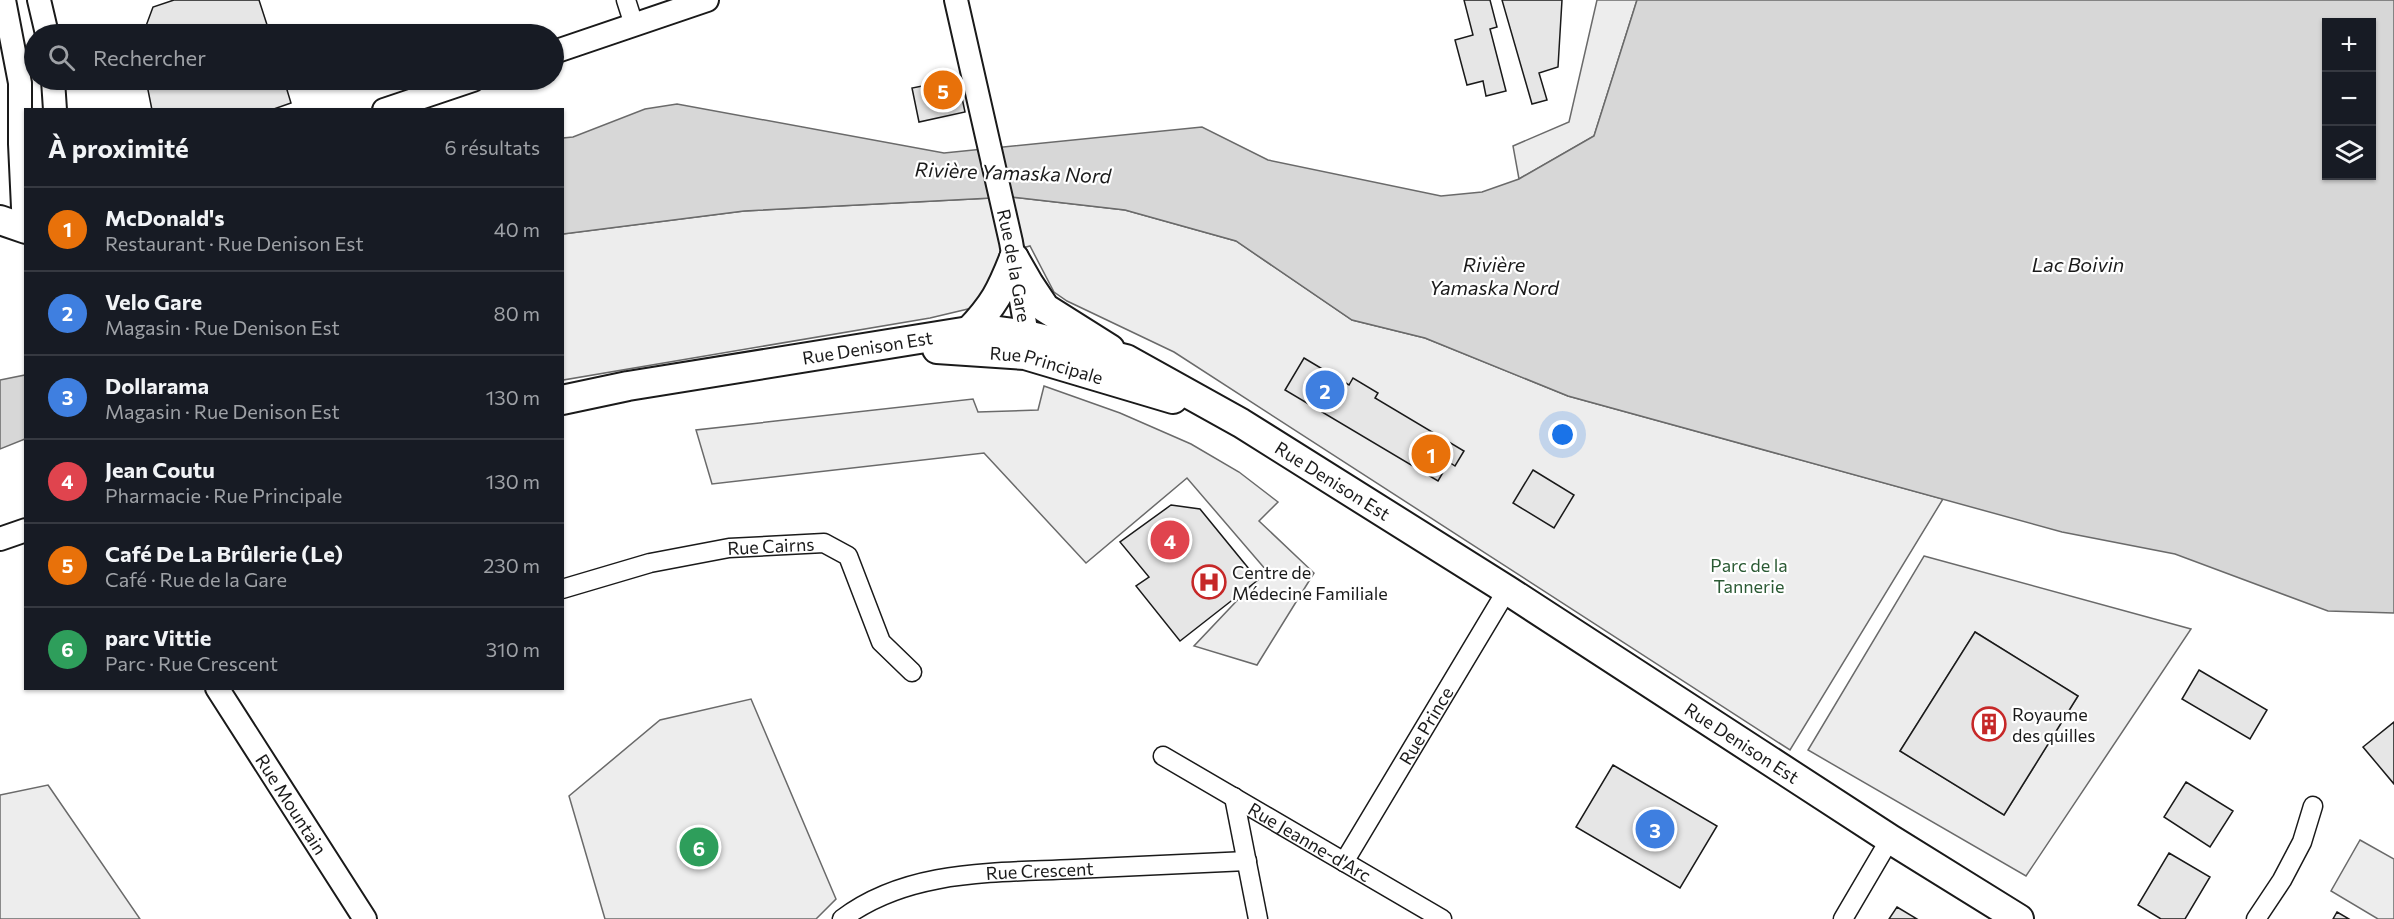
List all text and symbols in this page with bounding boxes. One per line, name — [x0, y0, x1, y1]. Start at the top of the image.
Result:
map controls — [2322, 18, 2376, 180]
button: + — [2322, 18, 2376, 72]
search box — [24, 24, 564, 90]
icon: search — [45, 41, 78, 74]
text: Rechercher — [93, 44, 206, 71]
pin: 5 — [924, 68, 962, 112]
button: − — [2322, 72, 2376, 126]
button: layers — [2322, 126, 2376, 180]
text: À proximité — [48, 132, 189, 163]
text: 6 résultats — [445, 135, 540, 159]
water label: Rivière Yamaska Nord — [914, 157, 1113, 187]
text: McDonald's — [105, 204, 224, 231]
street label: Rue de la Gare — [993, 207, 1036, 324]
text: 1 — [63, 217, 72, 241]
text: 40 m — [494, 217, 540, 241]
text: Restaurant · Rue Denison Est — [105, 231, 364, 255]
water label: Rivière Yamaska Nord — [1429, 252, 1560, 299]
water label: Lac Boivin — [2032, 252, 2124, 276]
text: Velo Gare — [105, 288, 202, 315]
text: 2 — [62, 301, 73, 325]
text: 80 m — [494, 301, 540, 325]
text: Magasin · Rue Denison Est — [105, 315, 340, 339]
street label: Rue Denison Est — [801, 326, 934, 369]
street label: Rue Principale — [989, 342, 1106, 389]
pin: 2 — [1306, 368, 1344, 412]
text: Dollarama — [105, 372, 209, 399]
text: 3 — [62, 385, 73, 409]
text: 130 m — [486, 385, 540, 409]
text: Magasin · Rue Denison Est — [105, 399, 340, 423]
your location — [1548, 420, 1577, 449]
pin: 1 — [1412, 432, 1450, 476]
street label: Rue Denison Est — [1271, 436, 1394, 525]
text: Jean Coutu — [105, 456, 215, 483]
text: 4 — [61, 469, 74, 493]
text: 130 m — [486, 469, 540, 493]
text: Pharmacie · Rue Principale — [105, 483, 342, 507]
pin: 4 — [1150, 518, 1190, 562]
street label: Rue Cairns — [727, 533, 815, 559]
text: Café De La Brûlerie (Le) — [105, 540, 343, 567]
text: 5 — [62, 553, 73, 577]
text: 230 m — [483, 553, 540, 577]
park label: Parc de la Tannerie — [1710, 554, 1788, 597]
place label: Centre de Médecine Familiale — [1232, 561, 1388, 604]
hospital icon: Centre de Médecine Familiale — [1191, 564, 1227, 600]
text: Café · Rue de la Gare — [105, 567, 287, 591]
text: parc Vittie — [105, 624, 211, 651]
text: 6 — [61, 637, 74, 661]
text: 310 m — [486, 637, 540, 661]
text: Parc · Rue Crescent — [105, 651, 278, 675]
street label: Rue Prince — [1394, 683, 1457, 769]
street label: Rue Denison Est — [1681, 698, 1803, 788]
place label: Royaume des quilles — [2012, 703, 2096, 746]
building icon: Royaume des quilles — [1971, 706, 2007, 742]
street label: Rue Mountain — [251, 750, 332, 859]
street label: Rue Jeanne-d'Arc — [1245, 797, 1375, 886]
pin: 3 — [1636, 806, 1674, 852]
pin: 6 — [680, 824, 718, 870]
street label: Rue Crescent — [985, 857, 1094, 884]

